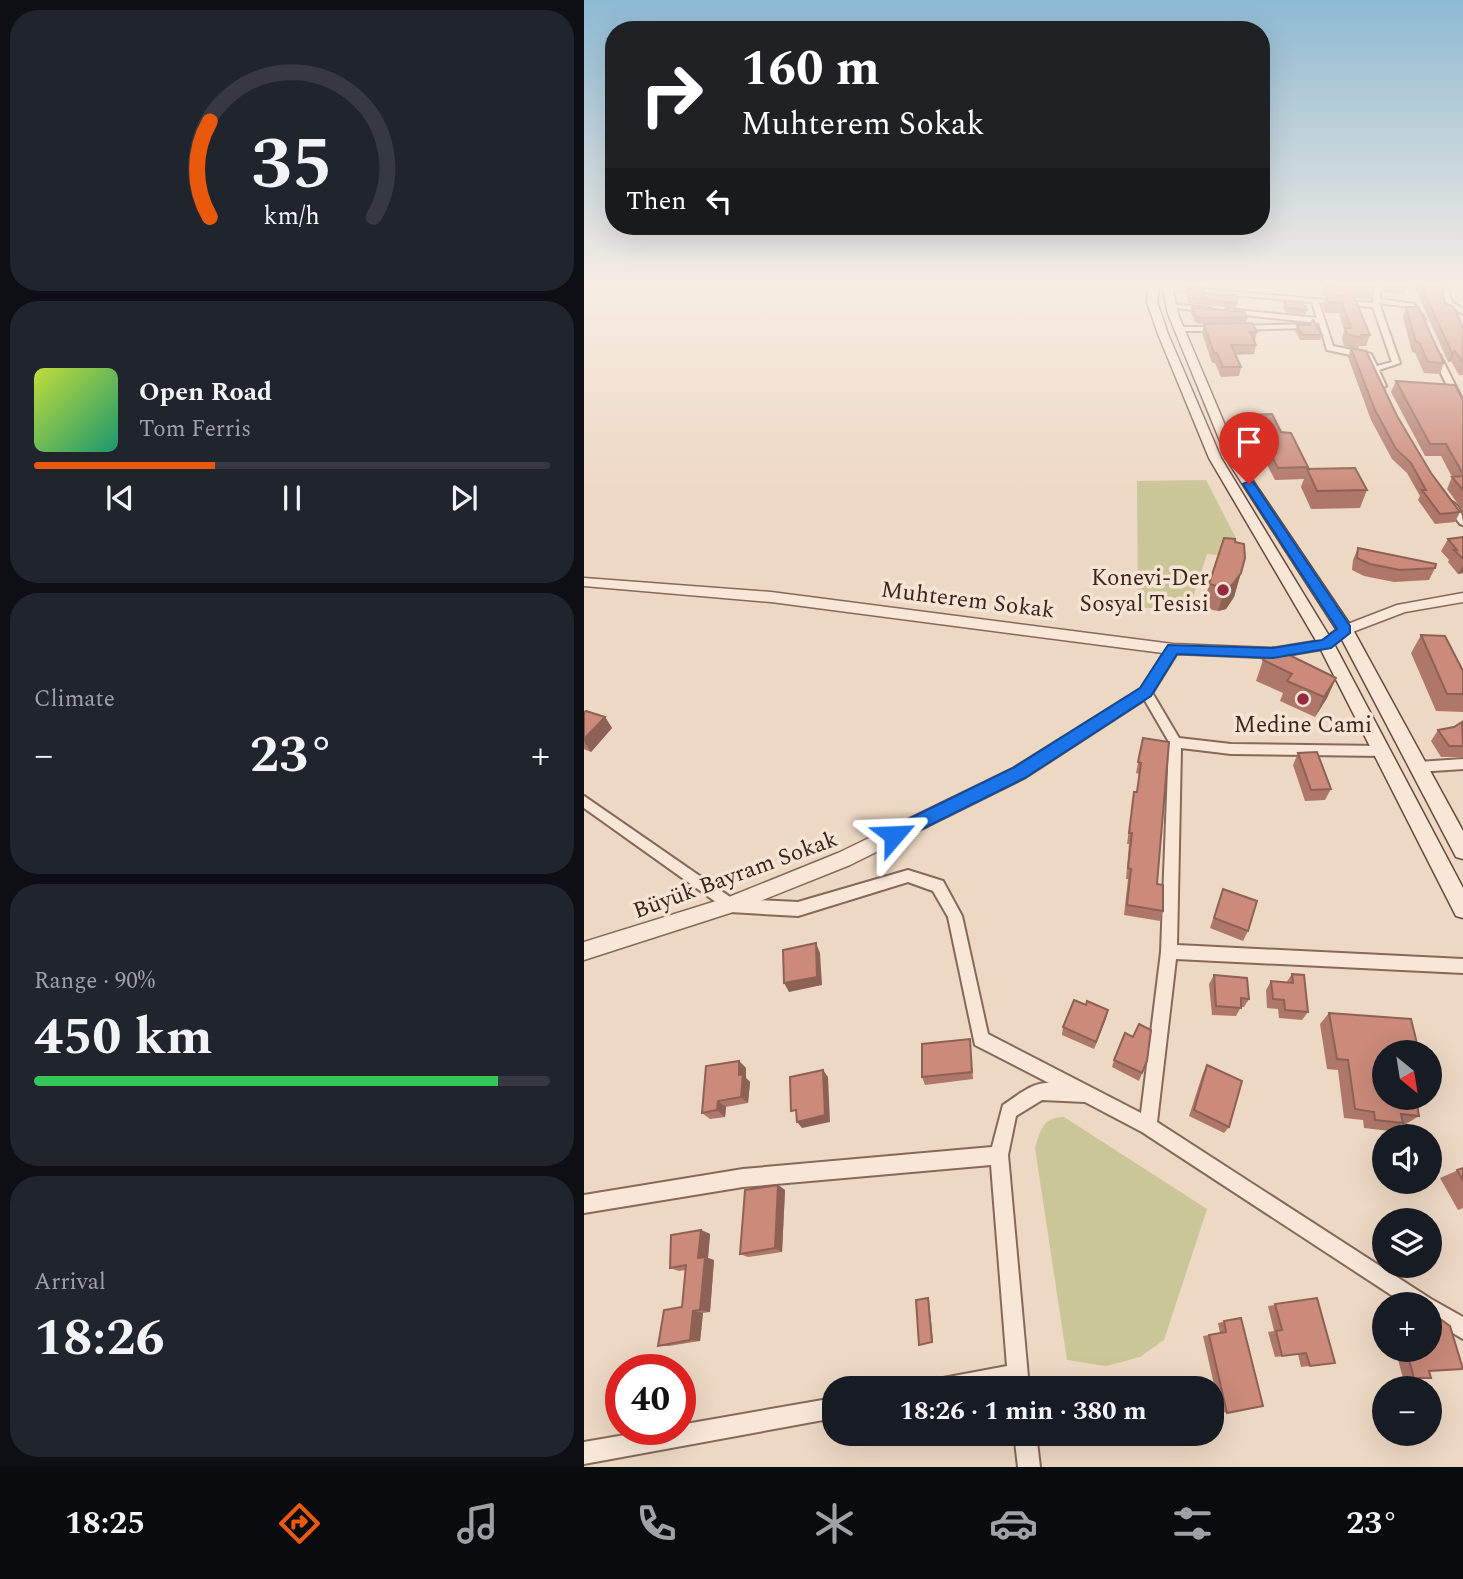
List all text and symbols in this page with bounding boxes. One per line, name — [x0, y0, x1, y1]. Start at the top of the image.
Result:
text: 160 m — [741, 32, 880, 107]
icon: right — [626, 49, 717, 140]
text: Muhterem Sokak — [741, 100, 984, 149]
text: 35 — [251, 110, 333, 221]
text: Then — [626, 181, 686, 221]
icon: left — [700, 182, 738, 220]
text: km/h — [264, 198, 320, 236]
text: Open Road — [139, 372, 272, 412]
text: Tom Ferris — [139, 412, 251, 447]
pin — [1219, 412, 1279, 484]
icon: arrive — [1230, 423, 1268, 461]
icon: previous — [101, 479, 139, 517]
icon: pause — [273, 479, 311, 517]
icon: next — [445, 479, 483, 517]
place label: Konevi-Der Sosyal Tesisi — [1080, 561, 1209, 622]
street label: Muhterem Sokak — [879, 572, 1057, 629]
marker: Konevi-Der Sosyal Tesisi — [1215, 582, 1231, 598]
text: Climate — [34, 682, 115, 717]
marker: Medine Cami — [1295, 691, 1311, 707]
place label: Medine Cami — [1234, 708, 1372, 743]
text: 23° — [250, 716, 334, 795]
text: − — [34, 727, 53, 785]
text: + — [531, 727, 550, 785]
position arrow — [857, 798, 931, 872]
street label: Büyük Bayram Sokak — [628, 822, 843, 929]
text: Range · 90% — [34, 964, 155, 999]
text: 450 km — [34, 998, 213, 1077]
north arrow — [1372, 1040, 1442, 1110]
map controls — [1372, 1040, 1442, 1446]
button: sound — [1372, 1124, 1442, 1194]
button: layers — [1372, 1208, 1442, 1278]
text: Arrival — [34, 1265, 106, 1300]
button: + — [1372, 1292, 1442, 1362]
text: 18:26 — [34, 1299, 165, 1378]
speed limit sign: 40 — [605, 1354, 696, 1445]
button: − — [1372, 1376, 1442, 1446]
text: 18:26 · 1 min · 380 m — [899, 1391, 1147, 1431]
text: 18:25 — [65, 1499, 145, 1548]
icon: directions — [275, 1499, 324, 1548]
icon: music — [453, 1499, 502, 1548]
icon: phone — [632, 1499, 681, 1548]
icon: climate — [810, 1499, 859, 1548]
icon: car — [989, 1499, 1038, 1548]
icon: filters — [1168, 1499, 1217, 1548]
text: 23° — [1346, 1499, 1398, 1548]

